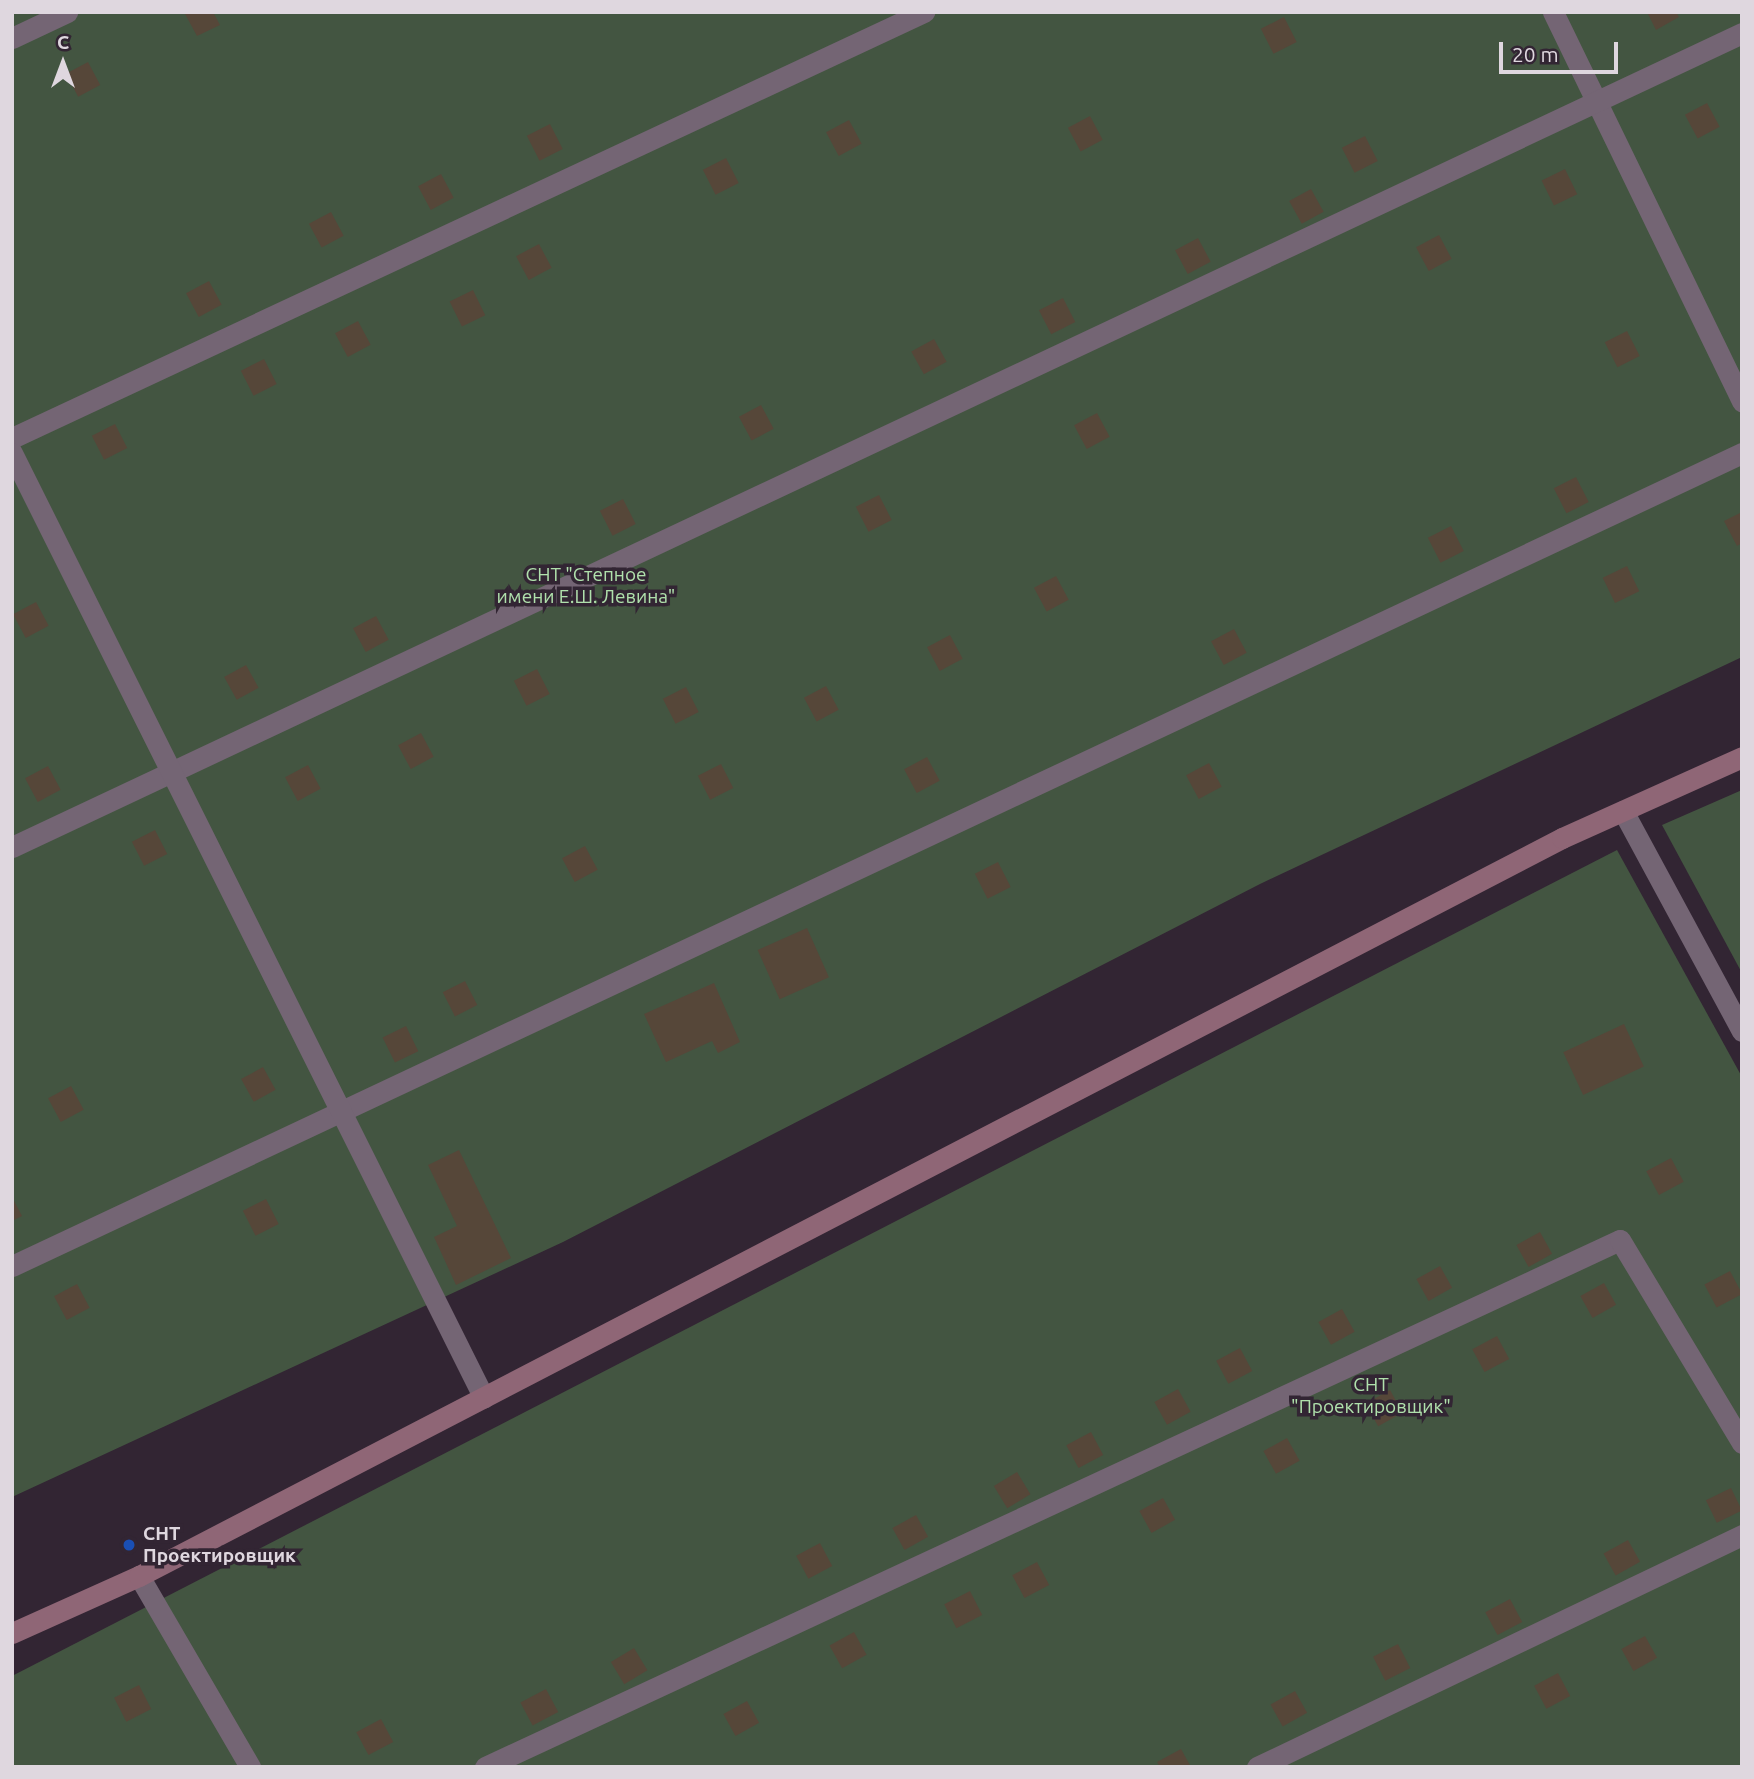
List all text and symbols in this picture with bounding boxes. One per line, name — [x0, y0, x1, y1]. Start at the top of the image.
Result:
north arrow — [28, 28, 98, 98]
scale bar — [1502, 28, 1621, 72]
text: С — [57, 31, 69, 53]
text: 20 m — [1512, 42, 1559, 66]
park label: СНТ "Степное имени Е.Ш. Левина" — [497, 564, 675, 608]
park label: СНТ "Проектировщик" — [1291, 1374, 1451, 1418]
place label: СНТ Проектировщик — [143, 1523, 296, 1567]
marker: СНТ Проектировщик — [121, 1537, 137, 1553]

